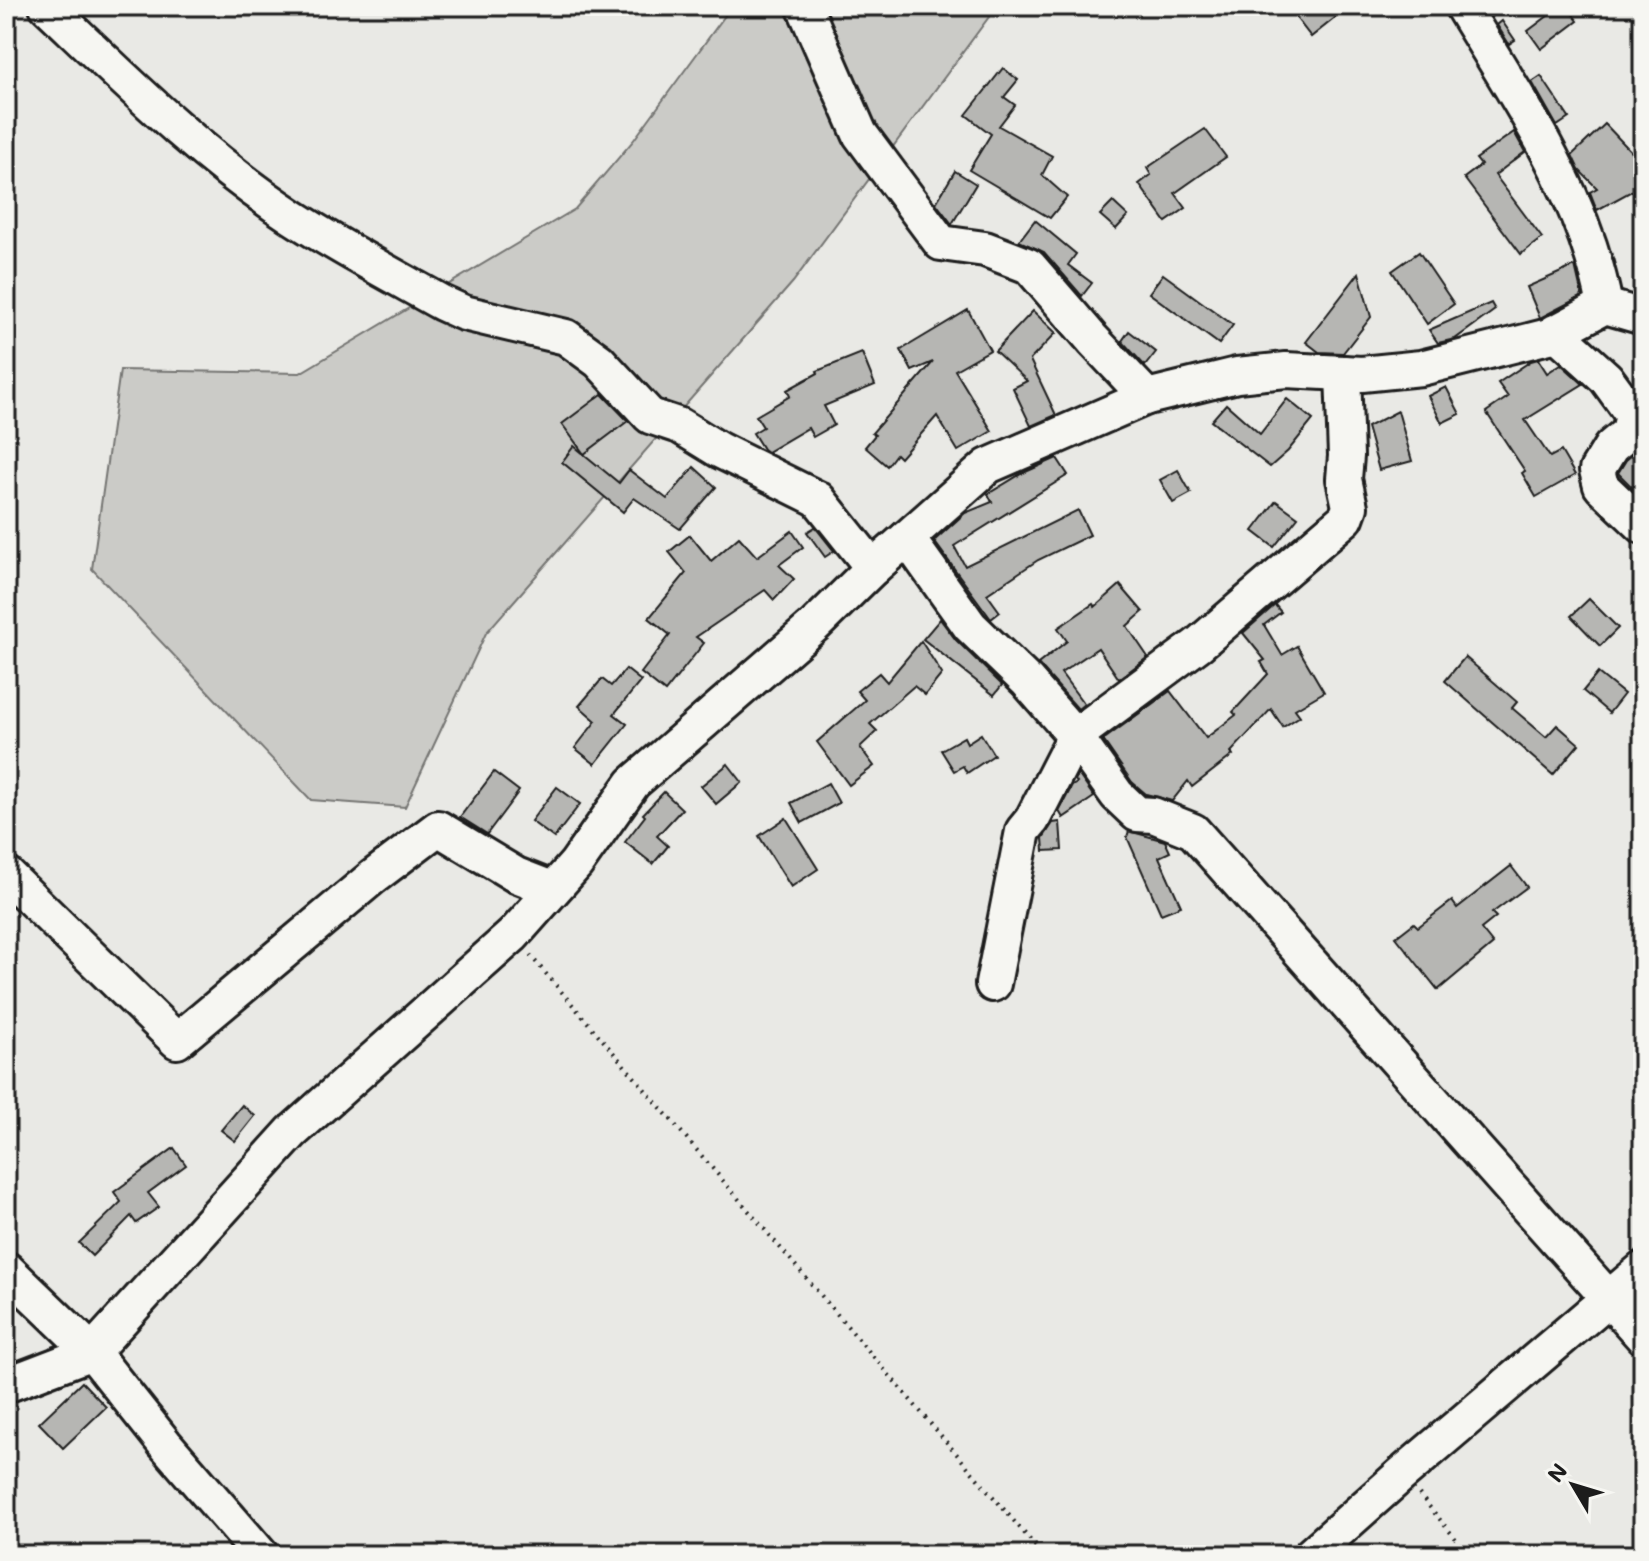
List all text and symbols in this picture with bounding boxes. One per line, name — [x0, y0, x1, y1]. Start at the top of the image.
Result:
north arrow — [1533, 1445, 1613, 1525]
text: N — [1540, 1457, 1573, 1488]

